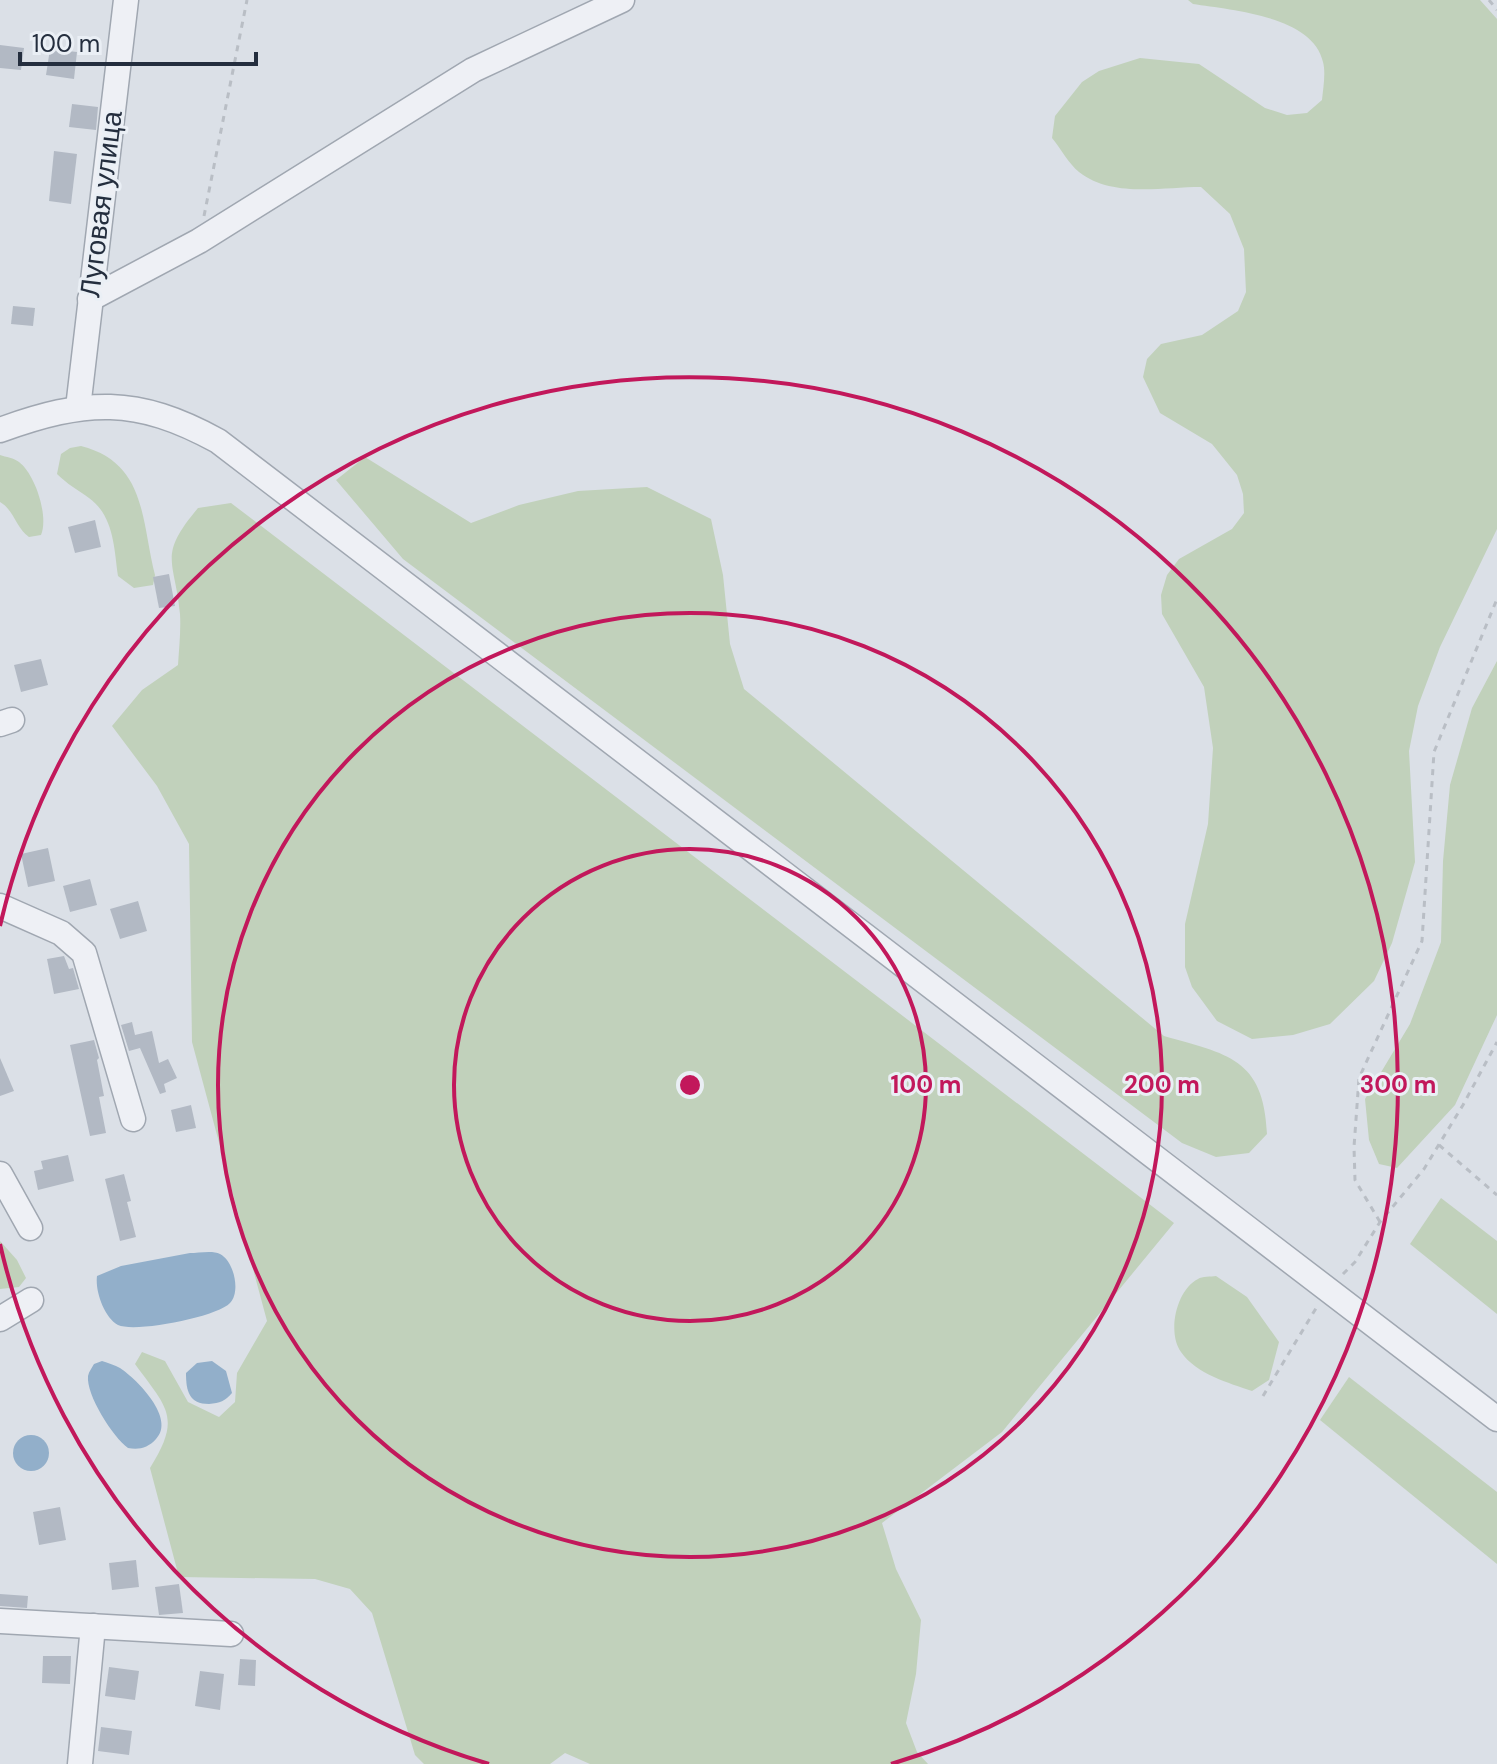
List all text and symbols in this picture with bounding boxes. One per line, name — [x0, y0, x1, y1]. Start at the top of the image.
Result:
scale bar — [20, 16, 256, 66]
text: 100 m — [32, 28, 100, 59]
street label: Луговая улица — [71, 108, 131, 299]
text: 100 m — [891, 1069, 961, 1100]
text: 200 m — [1124, 1069, 1200, 1100]
text: 300 m — [1360, 1069, 1436, 1100]
centre of rings — [676, 1071, 704, 1099]

